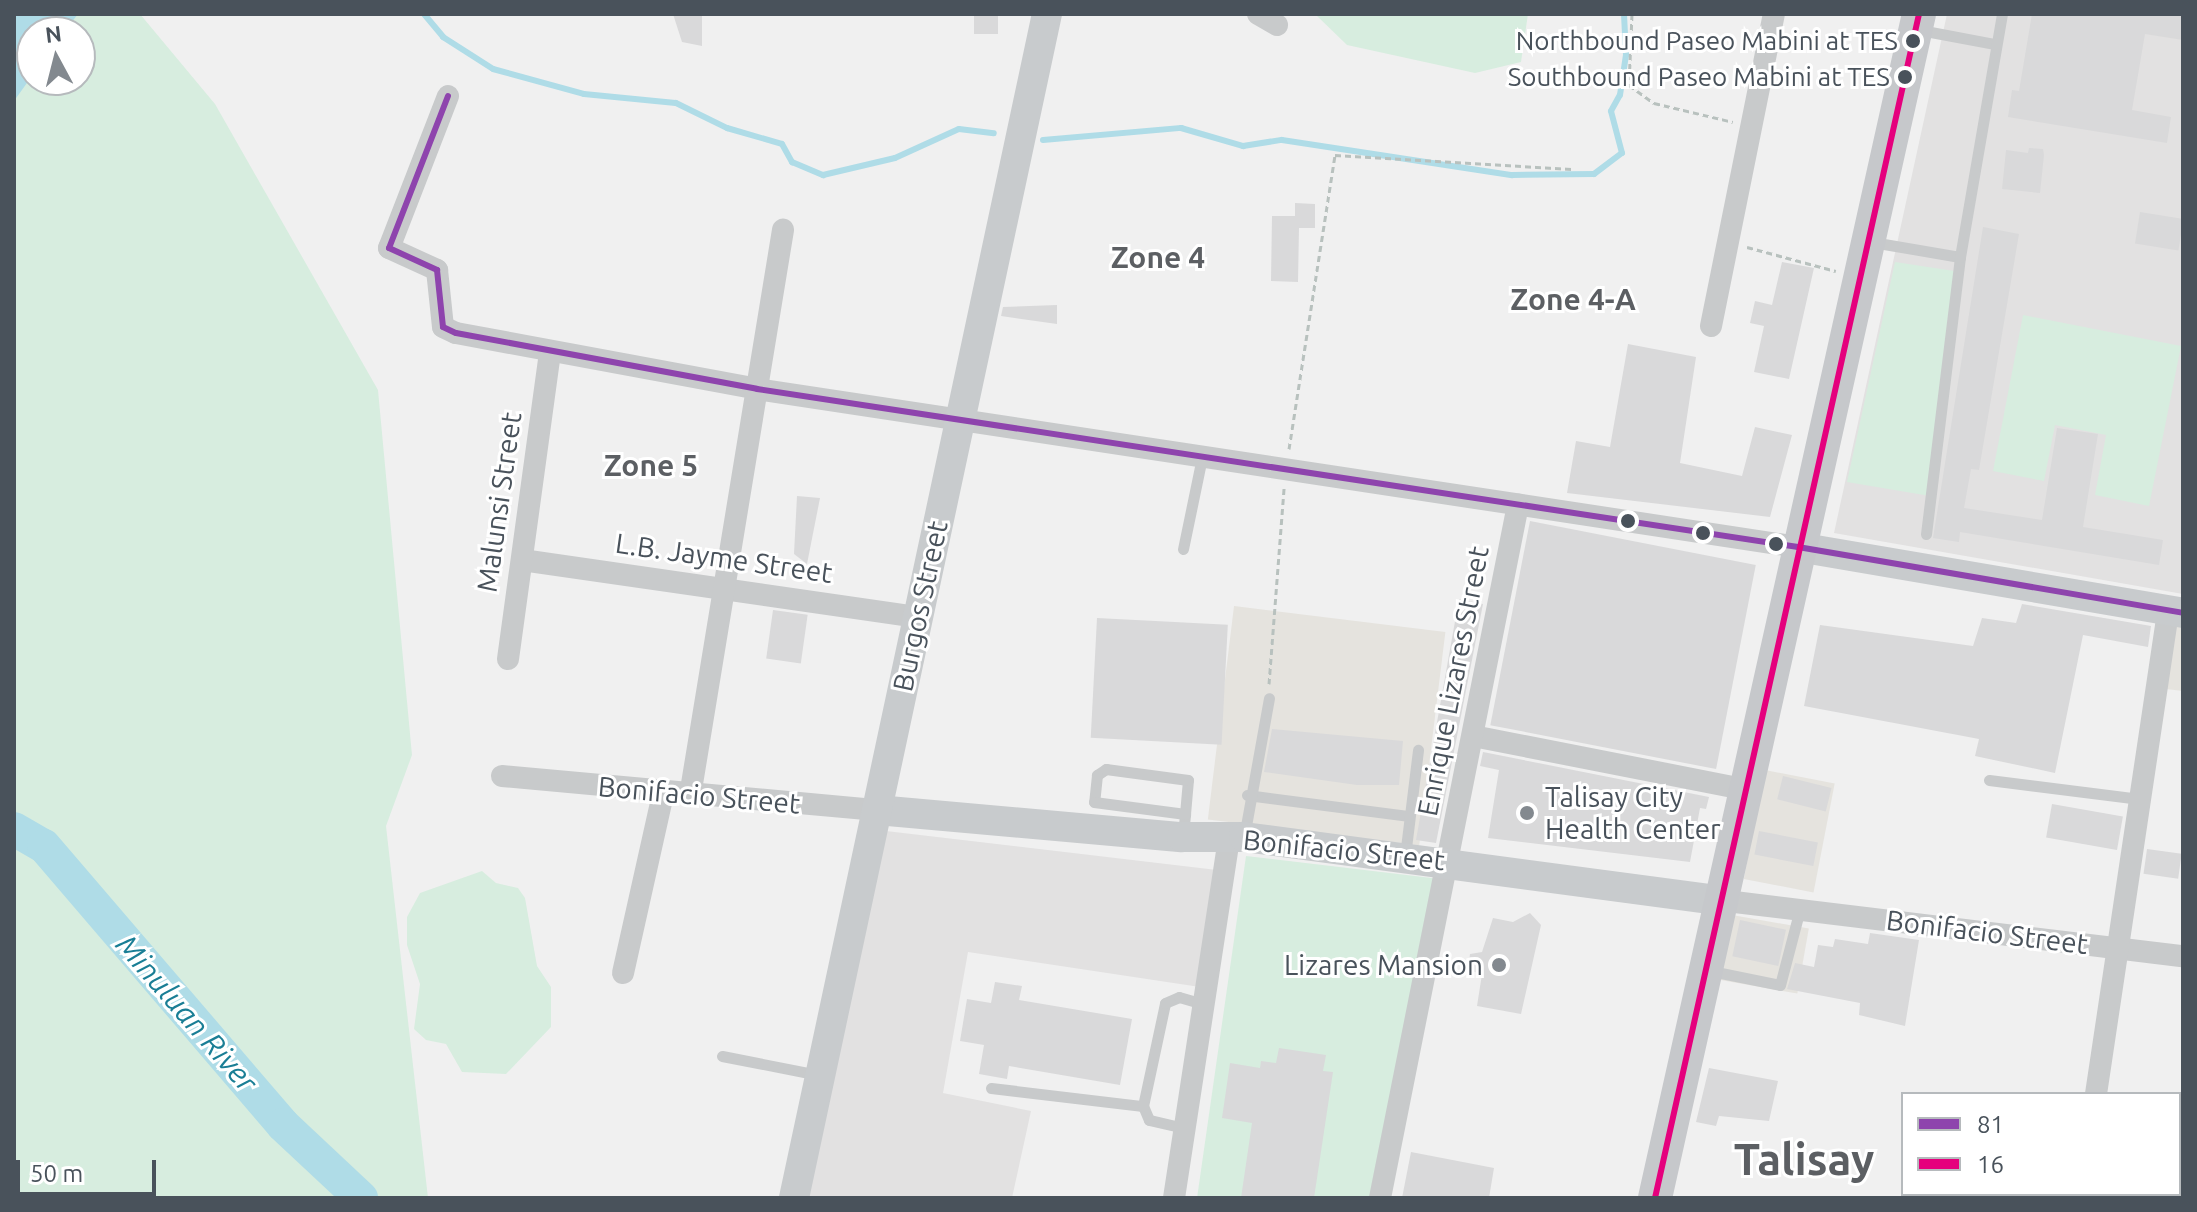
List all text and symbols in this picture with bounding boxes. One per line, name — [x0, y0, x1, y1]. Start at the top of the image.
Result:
north arrow — [16, 16, 96, 96]
text: N — [44, 20, 63, 47]
place label: Northbound Paseo Mabini at TES — [1516, 25, 1898, 57]
marker: Northbound Paseo Mabini at TES — [1905, 33, 1921, 49]
place label: Southbound Paseo Mabini at TES — [1508, 61, 1890, 93]
marker: Southbound Paseo Mabini at TES — [1897, 69, 1913, 85]
district label: Zone 4 — [1111, 239, 1205, 275]
district label: Zone 4-A — [1510, 281, 1636, 317]
street label: Malunsi Street — [470, 410, 528, 594]
district label: Zone 5 — [604, 447, 698, 483]
unlabelled marker — [1620, 513, 1636, 529]
street label: Burgos Street — [886, 518, 954, 694]
unlabelled marker — [1695, 525, 1711, 541]
street label: L.B. Jayme Street — [613, 526, 835, 590]
unlabelled marker — [1768, 536, 1784, 552]
street label: Enrique Lizares Street — [1410, 543, 1496, 819]
street label: Bonifacio Street — [597, 769, 801, 821]
place label: Talisay City Health Center — [1545, 780, 1721, 846]
marker: Talisay City Health Center — [1516, 802, 1538, 824]
street label: Bonifacio Street — [1241, 823, 1447, 877]
street label: Bonifacio Street — [1884, 903, 2090, 961]
water label: Minuluan River — [109, 927, 265, 1099]
place label: Lizares Mansion — [1284, 948, 1483, 982]
marker: Lizares Mansion — [1490, 956, 1508, 974]
legend — [1901, 1092, 2181, 1196]
text: 81 — [1977, 1111, 2004, 1138]
district label: Talisay — [1734, 1133, 1874, 1185]
scale bar — [20, 1144, 160, 1194]
text: 16 — [1977, 1151, 2004, 1178]
text: 50 m — [30, 1160, 83, 1187]

